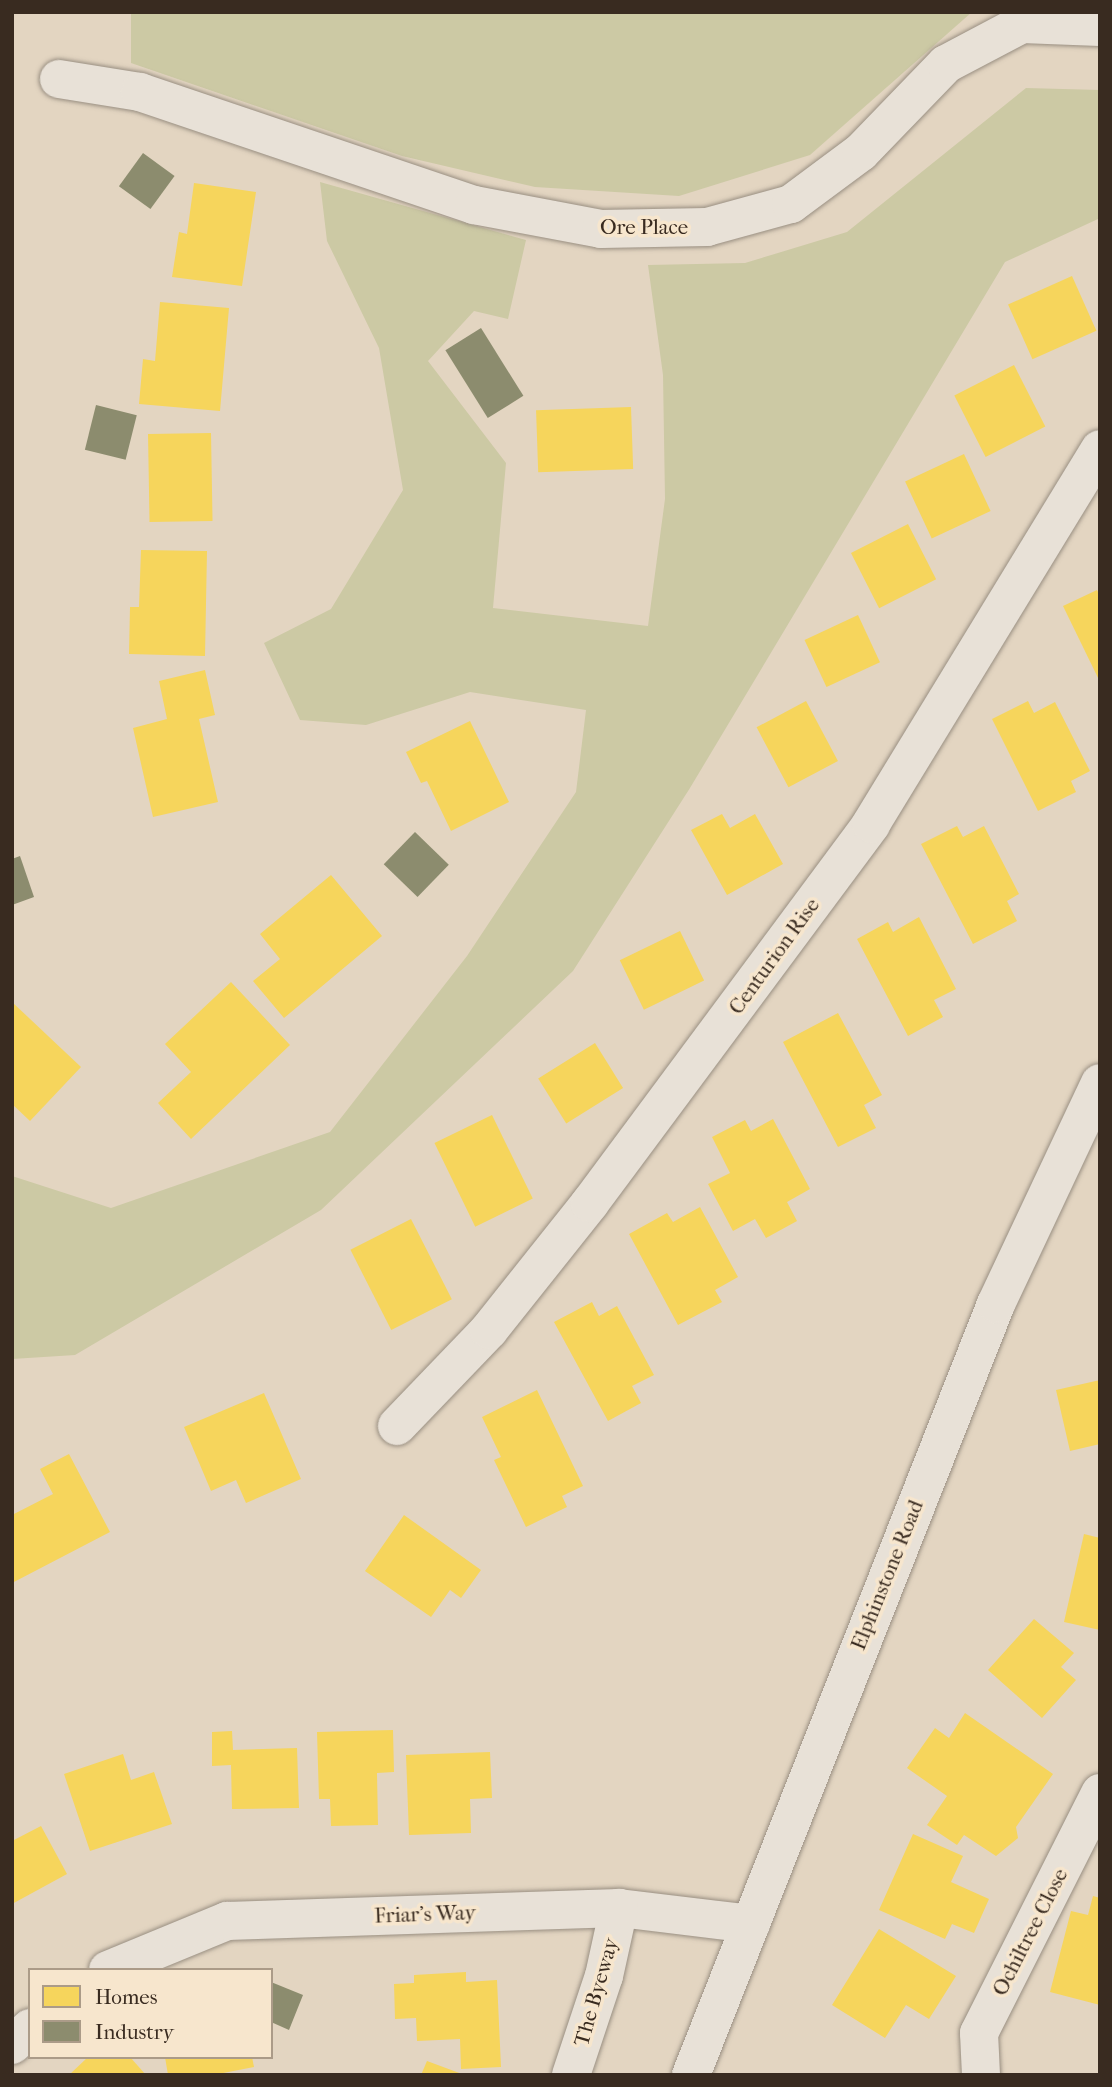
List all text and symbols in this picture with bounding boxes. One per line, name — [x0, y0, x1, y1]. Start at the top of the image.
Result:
street label: Ore Place — [600, 214, 688, 240]
street label: Centurion Rise — [723, 893, 825, 1019]
street label: Elphinstone Road — [845, 1496, 929, 1654]
street label: Ochiltree Close — [987, 1864, 1073, 2000]
street label: Friar's Way — [374, 1900, 476, 1928]
street label: The Byeway — [568, 1935, 624, 2049]
legend — [28, 1968, 273, 2059]
text: Homes — [95, 1985, 157, 2009]
text: Industry — [95, 2020, 174, 2044]

